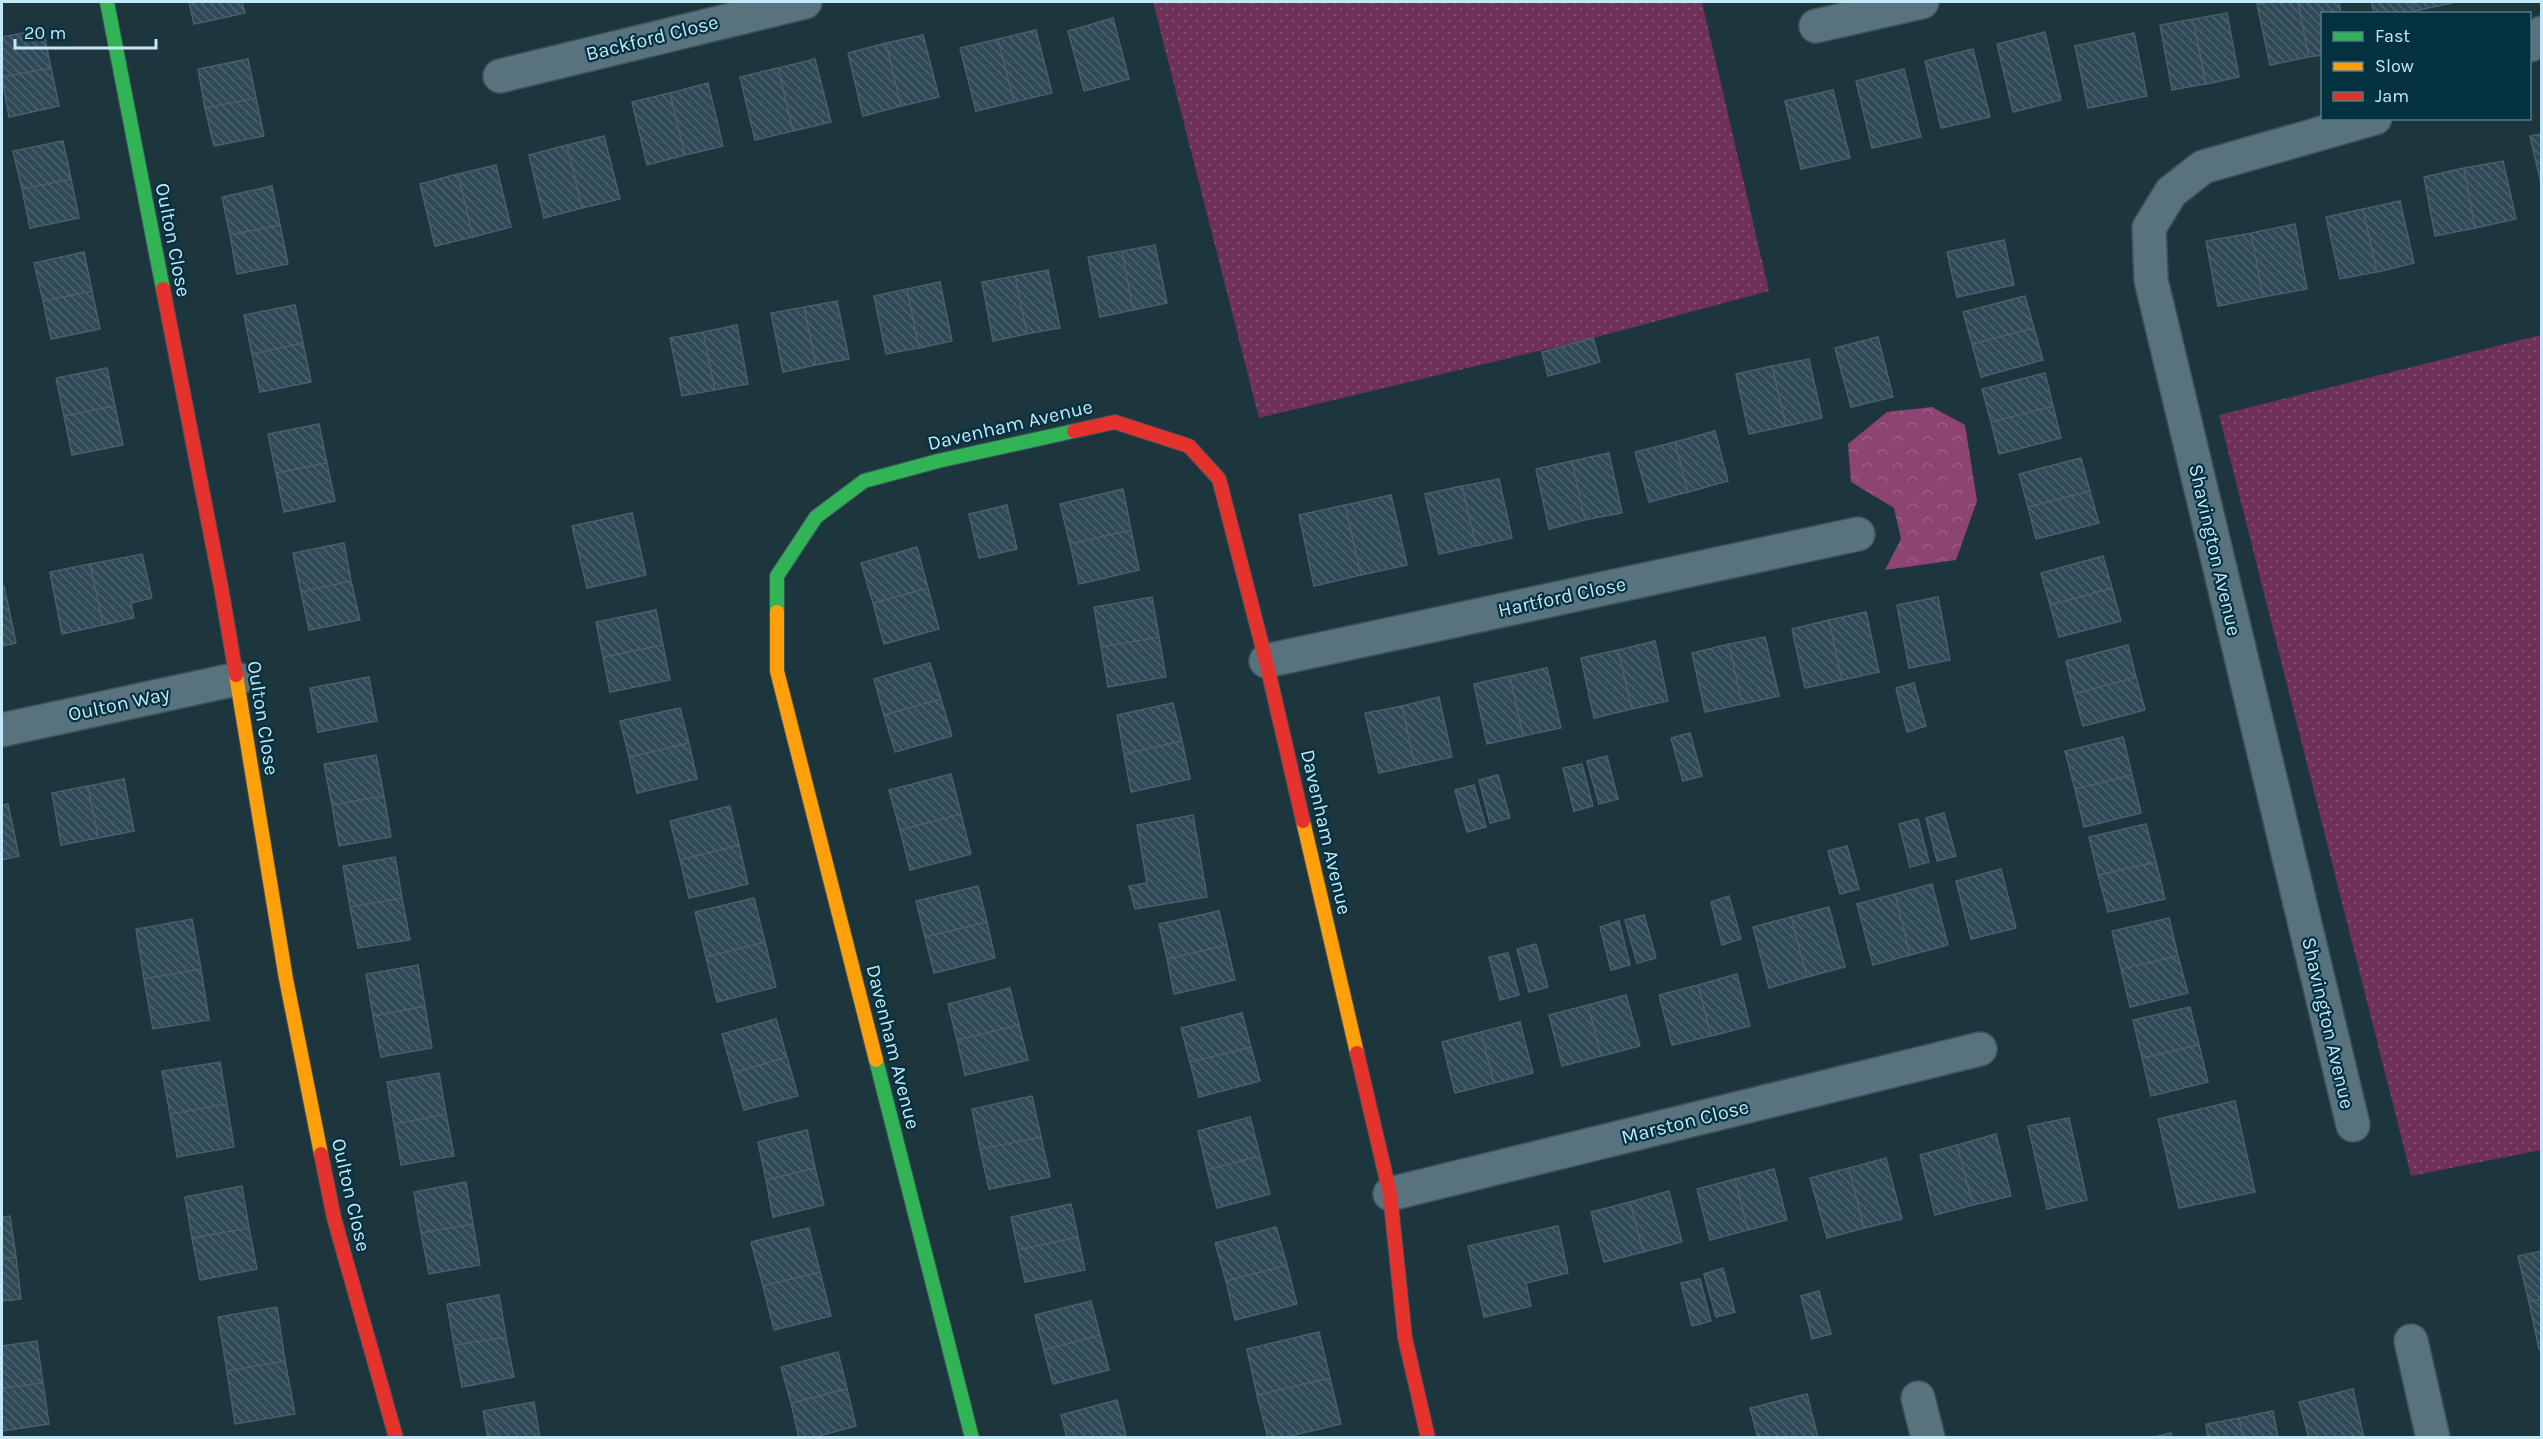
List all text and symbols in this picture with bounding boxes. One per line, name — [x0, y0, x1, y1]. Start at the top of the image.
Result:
street label: Backford Close — [583, 10, 721, 66]
scale bar — [15, 12, 156, 50]
legend — [2321, 12, 2531, 120]
text: 20 m — [24, 22, 66, 44]
text: Fast — [2375, 25, 2410, 47]
text: Slow — [2375, 55, 2414, 77]
text: Jam — [2375, 85, 2409, 107]
street label: Oulton Close — [151, 181, 195, 299]
street label: Davenham Avenue — [925, 395, 1095, 455]
street label: Shavington Avenue — [2184, 462, 2246, 638]
street label: Hartford Close — [1496, 572, 1628, 622]
street label: Oulton Close — [243, 659, 283, 777]
street label: Oulton Way — [66, 682, 172, 726]
street label: Davenham Avenue — [1296, 747, 1356, 917]
street label: Shavington Avenue — [2297, 935, 2359, 1111]
street label: Davenham Avenue — [861, 962, 925, 1132]
street label: Marston Close — [1619, 1095, 1751, 1149]
street label: Oulton Close — [327, 1136, 375, 1254]

